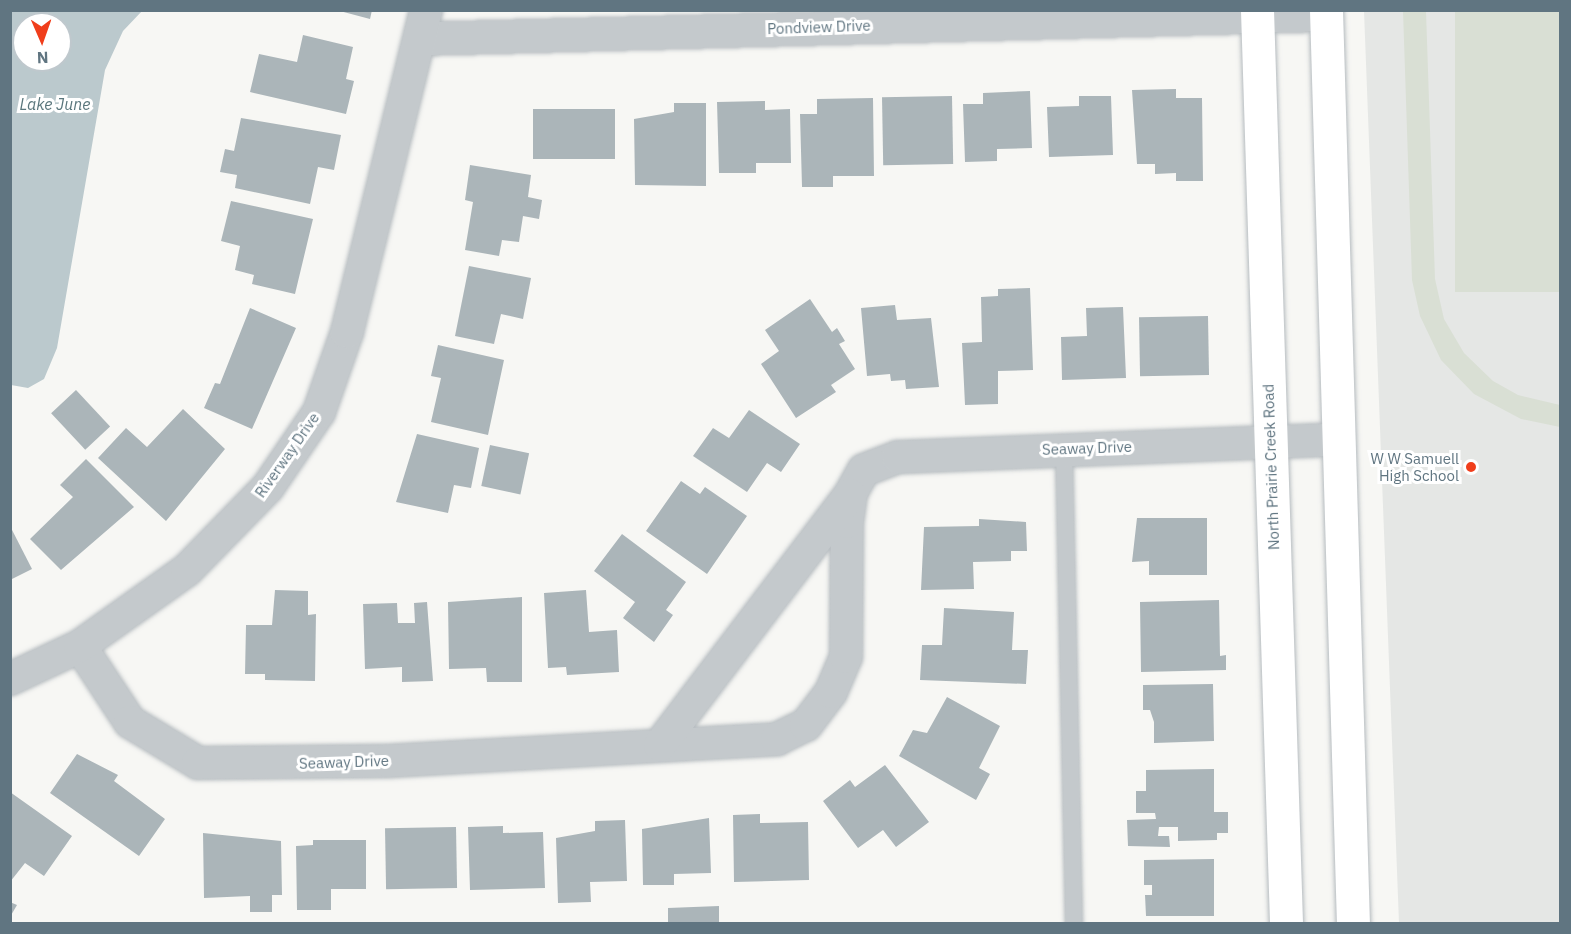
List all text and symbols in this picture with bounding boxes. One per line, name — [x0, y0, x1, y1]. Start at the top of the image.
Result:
north arrow — [12, 12, 72, 72]
street label: Pondview Drive — [767, 16, 871, 38]
text: N — [36, 48, 49, 68]
water label: Lake June — [20, 94, 90, 114]
street label: North Prairie Creek Road — [1259, 384, 1283, 550]
street label: Riverway Drive — [251, 409, 323, 501]
street label: Seaway Drive — [1042, 437, 1132, 459]
place label: W W Samuell High School — [1371, 449, 1459, 484]
marker: W W Samuell High School — [1464, 460, 1478, 474]
street label: Seaway Drive — [299, 751, 389, 773]

